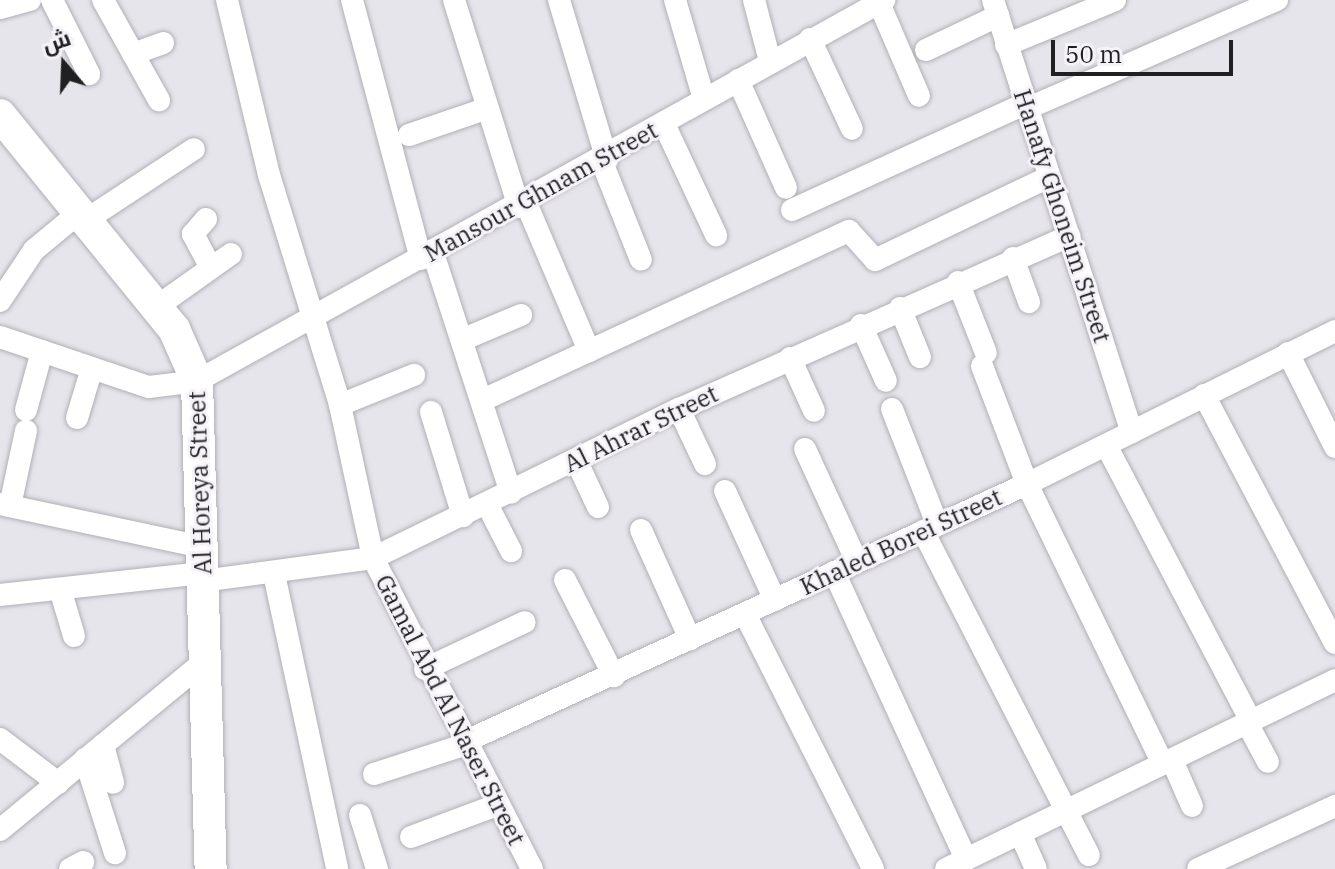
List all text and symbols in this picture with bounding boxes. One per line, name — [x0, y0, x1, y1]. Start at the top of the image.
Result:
text: ش — [38, 23, 74, 59]
north arrow — [24, 24, 104, 104]
scale bar — [1055, 24, 1237, 74]
text: 50 m — [1065, 38, 1122, 70]
street label: Hanafy Ghoneim Street — [1007, 86, 1117, 346]
street label: Mansour Ghnam Street — [419, 116, 663, 268]
street label: Al Ahrar Street — [559, 379, 723, 479]
street label: Al Horeya Street — [182, 391, 218, 575]
street label: Khaled Borei Street — [796, 483, 1006, 601]
street label: Gamal Abd Al Naser Street — [369, 570, 531, 850]

